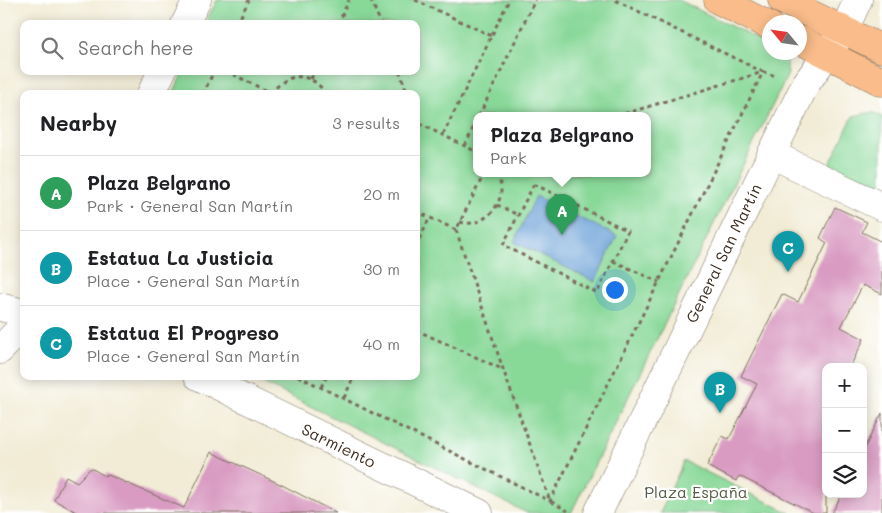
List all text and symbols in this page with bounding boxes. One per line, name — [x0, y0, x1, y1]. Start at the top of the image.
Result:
north arrow — [762, 15, 807, 60]
search box — [20, 20, 420, 75]
icon: search — [38, 34, 66, 62]
text: Search here — [78, 35, 194, 60]
text: Nearby — [40, 109, 117, 136]
text: 3 results — [332, 112, 400, 133]
popup — [473, 112, 651, 177]
text: Plaza Belgrano — [490, 122, 634, 147]
text: Park — [490, 147, 526, 168]
text: Plaza Belgrano — [87, 170, 231, 195]
street label: General San Martín — [680, 180, 766, 326]
text: A — [50, 183, 62, 204]
text: 20 m — [363, 183, 400, 204]
pin: A — [546, 194, 578, 235]
text: Park · General San Martín — [87, 195, 293, 216]
pin: C — [772, 231, 804, 272]
text: Estatua La Justicia — [87, 245, 274, 270]
text: B — [51, 258, 61, 279]
text: 30 m — [363, 258, 400, 279]
text: Place · General San Martín — [87, 270, 300, 291]
your location — [602, 277, 628, 303]
text: Estatua El Progreso — [87, 320, 279, 345]
text: C — [50, 333, 62, 354]
text: 40 m — [363, 333, 400, 354]
text: Place · General San Martín — [87, 345, 300, 366]
map controls — [822, 363, 867, 498]
button: + — [822, 363, 867, 408]
pin: B — [704, 372, 736, 413]
button: − — [822, 408, 867, 453]
street label: Sarmiento — [298, 418, 380, 472]
button: layers — [822, 453, 867, 498]
park label: Plaza España — [644, 481, 748, 502]

